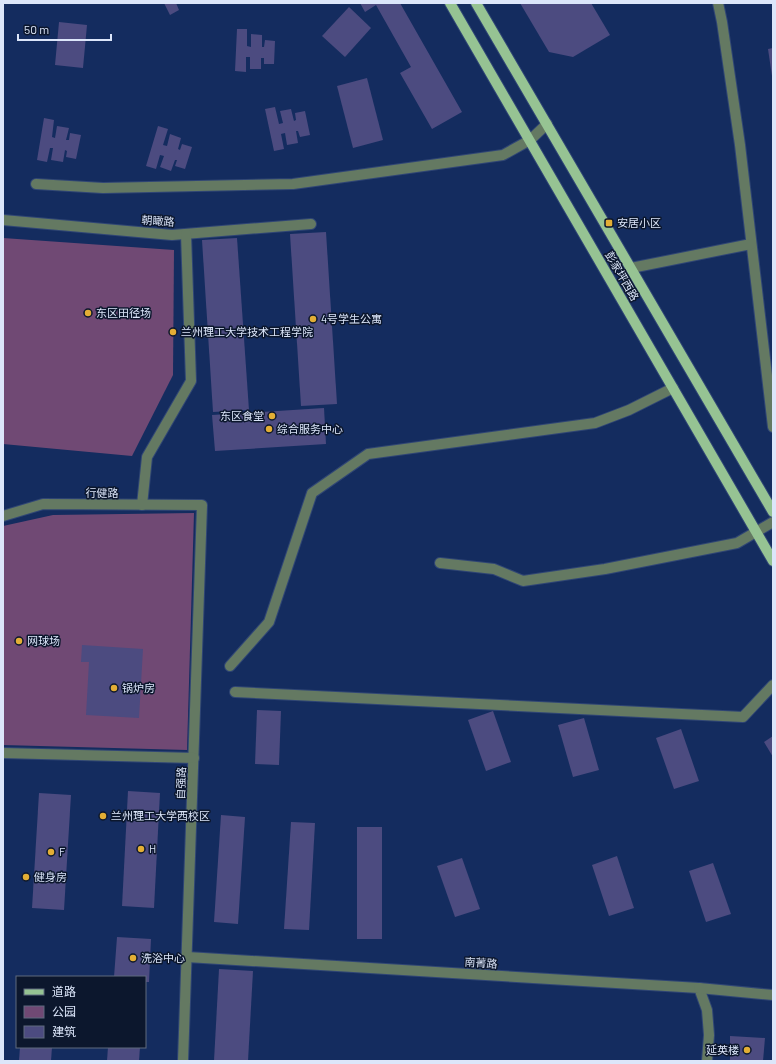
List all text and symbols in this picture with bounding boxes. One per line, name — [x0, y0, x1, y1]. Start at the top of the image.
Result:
scale bar — [18, 16, 111, 42]
text: 50 m — [24, 22, 49, 36]
street label: 朝瞰路 — [141, 213, 175, 228]
place label: 安居小区 — [617, 216, 661, 229]
marker: 安居小区 — [604, 218, 614, 228]
street label: 彭家坪西路 — [603, 249, 642, 303]
place label: 东区田径场 — [96, 306, 151, 319]
marker: 东区田径场 — [83, 308, 93, 318]
place label: 4号学生公寓 — [321, 312, 382, 325]
marker: 4号学生公寓 — [308, 314, 318, 324]
place label: 兰州理工大学技术工程学院 — [181, 325, 313, 338]
marker: 兰州理工大学技术工程学院 — [168, 327, 178, 337]
place label: 东区食堂 — [220, 409, 264, 422]
marker: 东区食堂 — [267, 411, 277, 421]
place label: 综合服务中心 — [277, 422, 343, 435]
marker: 综合服务中心 — [264, 424, 274, 434]
street label: 行健路 — [86, 486, 119, 499]
place label: 网球场 — [27, 634, 60, 647]
marker: 网球场 — [14, 636, 24, 646]
place label: 锅炉房 — [122, 681, 155, 694]
marker: 锅炉房 — [109, 683, 119, 693]
street label: 自强路 — [173, 766, 188, 800]
place label: 兰州理工大学西校区 — [111, 809, 210, 822]
marker: 兰州理工大学西校区 — [98, 811, 108, 821]
place label: H — [149, 842, 156, 855]
marker: H — [136, 844, 146, 854]
place label: F — [59, 845, 65, 858]
marker: F — [46, 847, 56, 857]
place label: 健身房 — [34, 870, 67, 883]
marker: 健身房 — [21, 872, 31, 882]
place label: 洗浴中心 — [141, 951, 185, 964]
marker: 洗浴中心 — [128, 953, 138, 963]
street label: 南菁路 — [464, 955, 498, 970]
legend — [16, 976, 146, 1048]
text: 道路 — [52, 984, 76, 998]
text: 公园 — [52, 1004, 76, 1018]
text: 建筑 — [52, 1024, 76, 1038]
place label: 延英楼 — [706, 1043, 739, 1056]
marker: 延英楼 — [742, 1045, 752, 1055]

